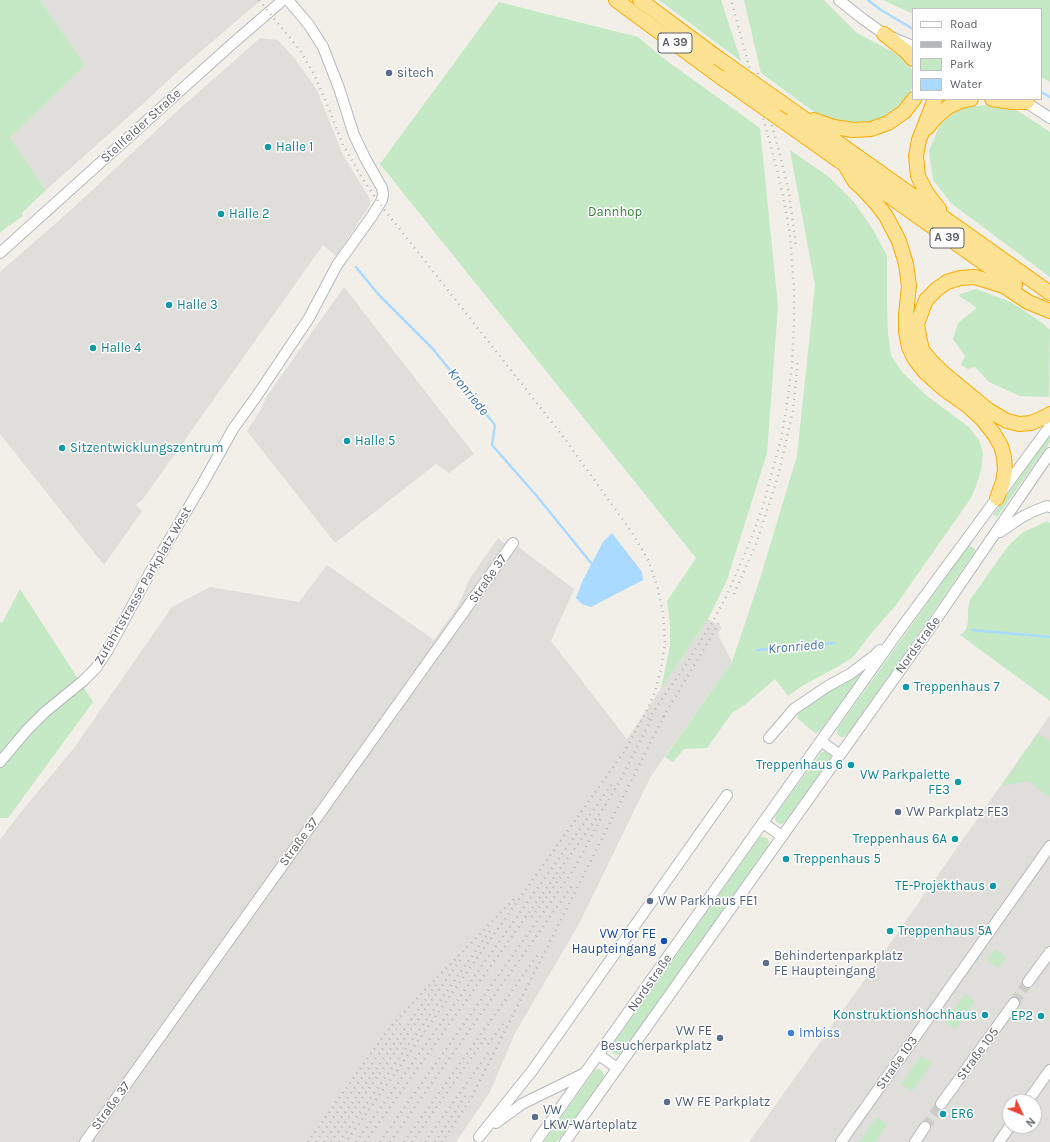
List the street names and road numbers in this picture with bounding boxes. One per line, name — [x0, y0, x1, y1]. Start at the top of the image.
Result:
road number: A 39 — [658, 33, 692, 53]
street label: Stellfelder Straße — [98, 86, 184, 166]
road number: A 39 — [930, 228, 964, 248]
street label: Zufahrtstrasse Parkplatz West — [91, 504, 195, 668]
street label: Straße 37 — [466, 552, 510, 606]
street label: Nordstraße — [892, 613, 944, 677]
street label: Straße 37 — [276, 815, 322, 869]
street label: Nordstraße — [625, 951, 675, 1015]
street label: Straße 105 — [954, 1024, 1002, 1084]
street label: Straße 103 — [873, 1033, 921, 1093]
street label: Straße 37 — [88, 1079, 134, 1133]

